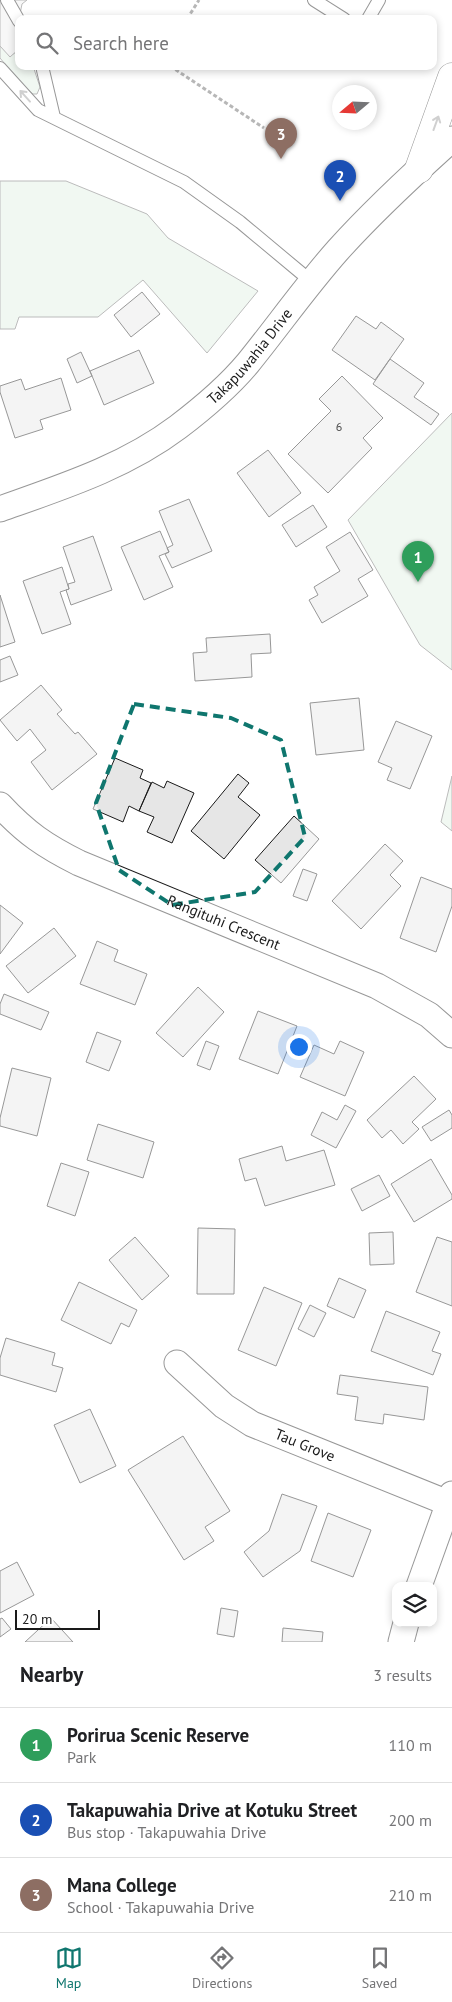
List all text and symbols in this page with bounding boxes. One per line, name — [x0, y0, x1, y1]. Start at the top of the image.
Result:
search box — [15, 15, 437, 70]
icon: search — [33, 29, 61, 57]
text: Search here — [73, 31, 169, 55]
north arrow — [332, 85, 377, 130]
one-way arrow — [19, 90, 31, 103]
one-way arrow — [432, 116, 441, 131]
pin: 3 — [265, 118, 297, 159]
pin: 2 — [324, 160, 356, 201]
street label: Takapuwahia Drive — [203, 304, 296, 408]
house number: 6 — [336, 419, 342, 434]
pin: 1 — [402, 541, 434, 582]
street label: Rangituhi Crescent — [164, 890, 283, 954]
your location — [286, 1034, 312, 1060]
street label: Tau Grove — [272, 1424, 338, 1465]
map controls — [392, 1582, 437, 1627]
button: layers — [392, 1582, 437, 1627]
scale bar — [15, 1607, 100, 1630]
text: 20 m — [22, 1610, 52, 1628]
text: Nearby — [20, 1661, 83, 1688]
text: 3 results — [373, 1665, 432, 1685]
text: Porirua Scenic Reserve — [67, 1723, 249, 1747]
text: 1 — [31, 1735, 41, 1755]
text: 110 m — [389, 1735, 432, 1755]
text: Park — [67, 1747, 96, 1767]
text: Takapuwahia Drive at Kotuku Street — [67, 1798, 357, 1822]
text: 2 — [31, 1810, 41, 1830]
text: 200 m — [389, 1810, 432, 1830]
text: Bus stop · Takapuwahia Drive — [67, 1822, 266, 1842]
text: Mana College — [67, 1873, 177, 1897]
text: 3 — [31, 1885, 41, 1905]
text: 210 m — [389, 1885, 432, 1905]
text: School · Takapuwahia Drive — [67, 1897, 254, 1917]
tab: Map — [55, 1944, 83, 1992]
tab: Directions — [192, 1944, 252, 1992]
tab: Saved — [362, 1944, 397, 1992]

